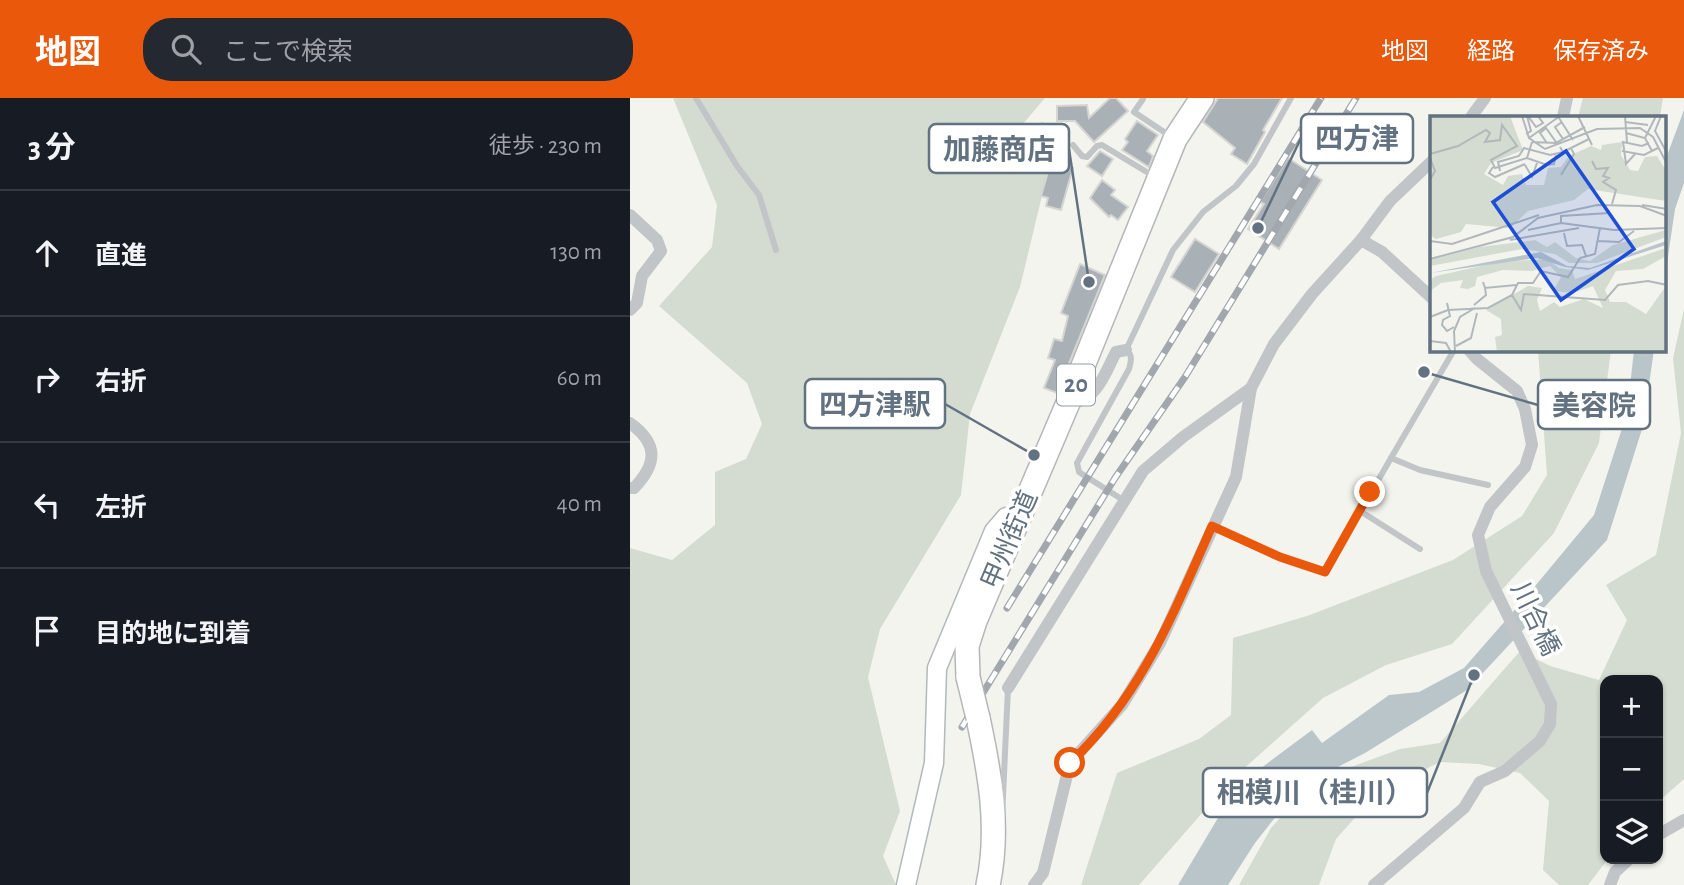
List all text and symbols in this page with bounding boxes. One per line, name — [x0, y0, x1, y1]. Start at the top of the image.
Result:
search box — [143, 18, 633, 81]
icon: search — [167, 30, 205, 68]
text: 地図 — [35, 37, 101, 70]
text: ここで検索 — [223, 39, 353, 65]
text: 地図 — [1381, 40, 1429, 64]
text: 経路 — [1467, 40, 1515, 64]
text: 保存済み — [1553, 40, 1649, 64]
callout: 四方津 — [1301, 114, 1413, 163]
inset map — [1430, 116, 1666, 352]
callout: 加藤商店 — [929, 124, 1069, 173]
text: 四方津 — [1315, 124, 1399, 154]
text: 3 分 — [28, 133, 75, 163]
text: 加藤商店 — [943, 134, 1055, 165]
text: 徒歩 · 230 m — [489, 135, 602, 158]
icon: ahead — [28, 234, 66, 272]
text: 130 m — [550, 241, 602, 264]
text: 直進 — [95, 243, 147, 269]
icon: right — [28, 360, 66, 398]
road number: 20 — [1057, 364, 1095, 406]
text: 60 m — [557, 367, 602, 390]
text: 右折 — [95, 369, 147, 395]
callout: 四方津駅 — [805, 379, 945, 428]
callout: 美容院 — [1538, 380, 1650, 429]
text: 四方津駅 — [819, 390, 931, 420]
text: 美容院 — [1552, 391, 1636, 421]
route end — [1354, 476, 1385, 507]
icon: left — [28, 486, 66, 524]
street label: 甲州街道 — [977, 487, 1042, 593]
text: 40 m — [557, 493, 602, 516]
text: 左折 — [95, 495, 147, 521]
street label: 川合橋 — [1506, 578, 1565, 660]
icon: arrive — [28, 612, 66, 650]
text: 目的地に到着 — [95, 621, 251, 647]
map controls — [1600, 675, 1663, 864]
button: + — [1600, 675, 1663, 738]
button: − — [1600, 738, 1663, 801]
route start — [1054, 747, 1085, 778]
callout: 相模川（桂川） — [1203, 768, 1427, 817]
text: 相模川（桂川） — [1217, 777, 1413, 808]
button: layers — [1600, 801, 1663, 864]

